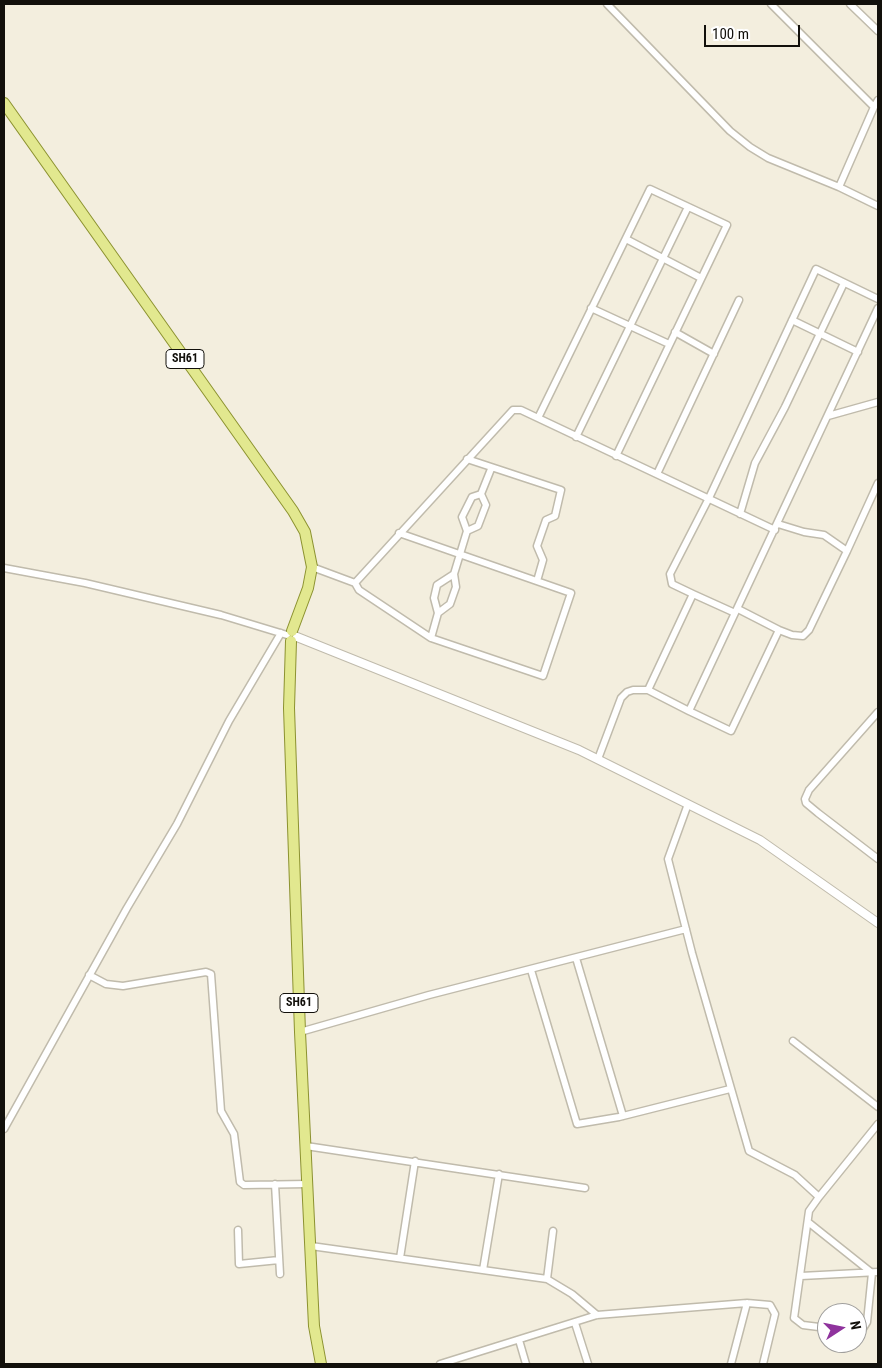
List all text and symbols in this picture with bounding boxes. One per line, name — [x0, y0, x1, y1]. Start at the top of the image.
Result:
scale bar — [707, 15, 803, 47]
text: 100 m — [712, 25, 749, 43]
road number: SH61 — [166, 349, 204, 368]
road number: SH61 — [280, 994, 318, 1012]
north arrow — [817, 1303, 867, 1353]
text: N — [847, 1320, 864, 1331]

